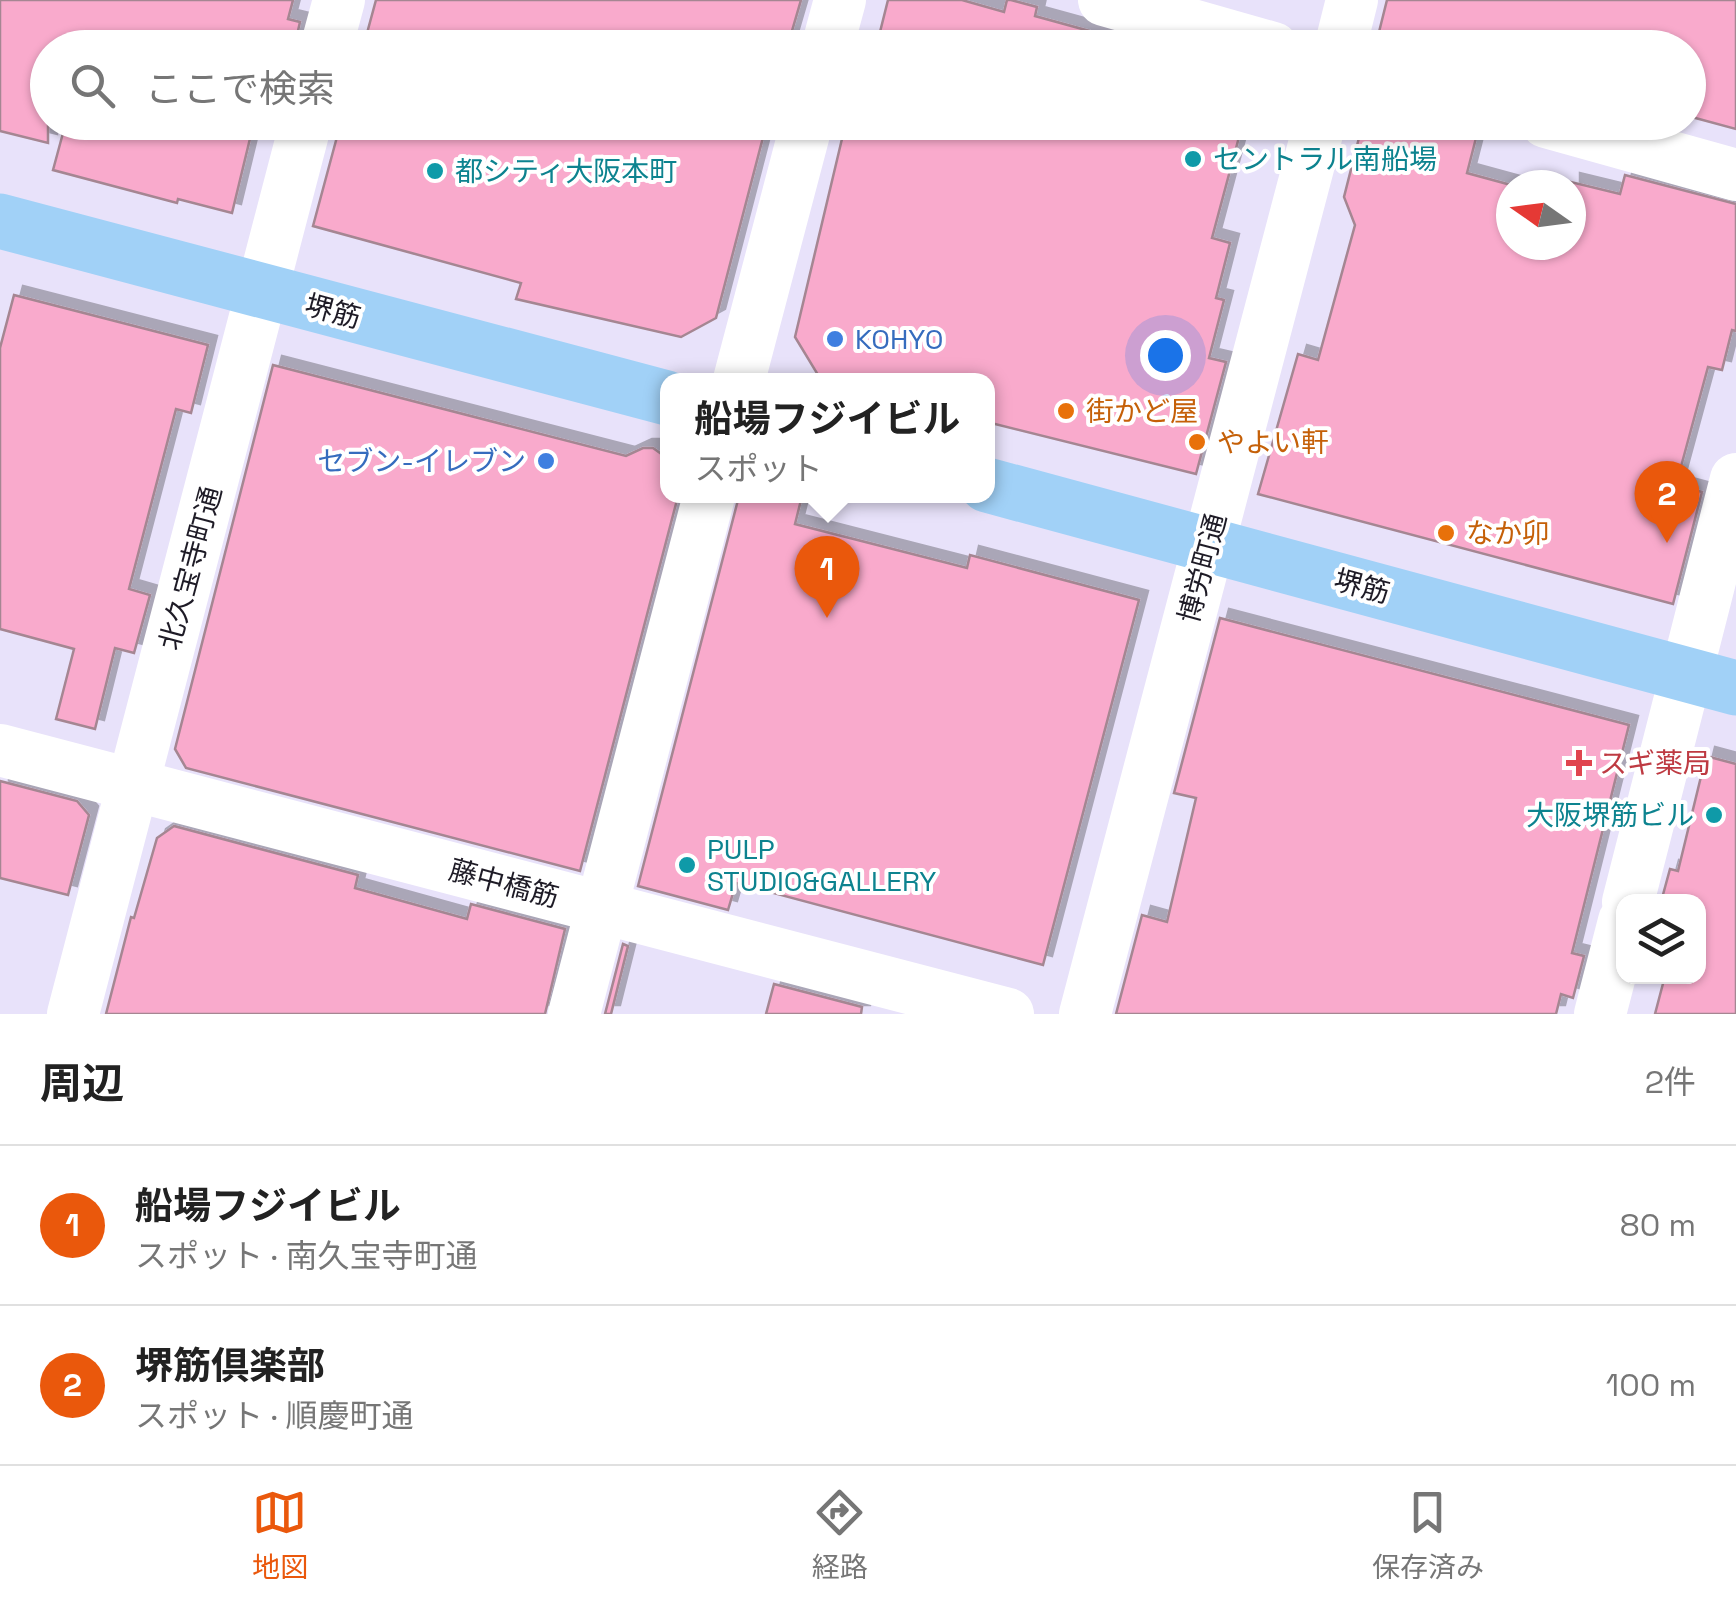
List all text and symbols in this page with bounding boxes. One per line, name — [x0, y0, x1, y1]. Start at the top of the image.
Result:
search box — [30, 30, 1706, 140]
icon: search — [65, 58, 120, 113]
text: ここで検索 — [145, 65, 335, 113]
place label: セントラル南船場 — [1213, 141, 1437, 177]
marker: セントラル南船場 — [1182, 148, 1204, 170]
place label: 都シティ大阪本町 — [455, 153, 677, 189]
marker: 都シティ大阪本町 — [424, 160, 446, 182]
north arrow — [1496, 170, 1586, 260]
street label: 堺筋 — [301, 286, 365, 336]
place label: KOHYO — [855, 321, 943, 357]
marker: KOHYO — [824, 328, 846, 350]
your location — [1140, 330, 1191, 381]
popup — [660, 373, 995, 503]
place label: 街かど屋 — [1086, 393, 1198, 429]
text: 船場フジイビル — [694, 395, 961, 443]
marker: 街かど屋 — [1055, 400, 1077, 422]
place label: やよい軒 — [1217, 424, 1329, 460]
marker: やよい軒 — [1186, 431, 1208, 453]
place label: セブン-イレブン — [317, 443, 526, 479]
text: スポット — [694, 449, 823, 489]
marker: セブン-イレブン — [535, 450, 557, 472]
pin: 2 — [1634, 460, 1700, 543]
street label: 北久宝寺町通 — [151, 482, 229, 654]
street label: 博労町通 — [1170, 509, 1234, 627]
place label: なか卯 — [1466, 515, 1550, 551]
marker: なか卯 — [1435, 522, 1457, 544]
pin: 1 — [794, 536, 860, 618]
street label: 堺筋 — [1330, 561, 1394, 611]
place label: スギ薬局 — [1599, 745, 1711, 781]
marker: スギ薬局 — [1568, 752, 1590, 774]
place label: 大阪堺筋ビル — [1526, 797, 1694, 833]
marker: 大阪堺筋ビル — [1703, 804, 1725, 826]
place label: PULP STUDIO&GALLERY — [707, 831, 936, 899]
street label: 藤中橋筋 — [445, 851, 563, 915]
marker: PULP STUDIO&GALLERY — [676, 854, 698, 876]
map controls — [1616, 894, 1706, 984]
button: layers — [1616, 894, 1706, 984]
text: 周辺 — [40, 1057, 124, 1110]
text: 2件 — [1645, 1062, 1696, 1102]
text: 船場フジイビル — [135, 1182, 401, 1230]
text: 1 — [65, 1205, 80, 1245]
text: 80 m — [1620, 1205, 1696, 1245]
text: スポット · 南久宝寺町通 — [135, 1236, 477, 1276]
text: 堺筋倶楽部 — [135, 1342, 325, 1390]
text: 2 — [63, 1365, 82, 1405]
text: 100 m — [1606, 1365, 1696, 1405]
text: スポット · 順慶町通 — [135, 1396, 413, 1436]
tab: 地図 — [252, 1485, 308, 1585]
tab: 経路 — [812, 1485, 868, 1585]
tab: 保存済み — [1372, 1485, 1484, 1585]

